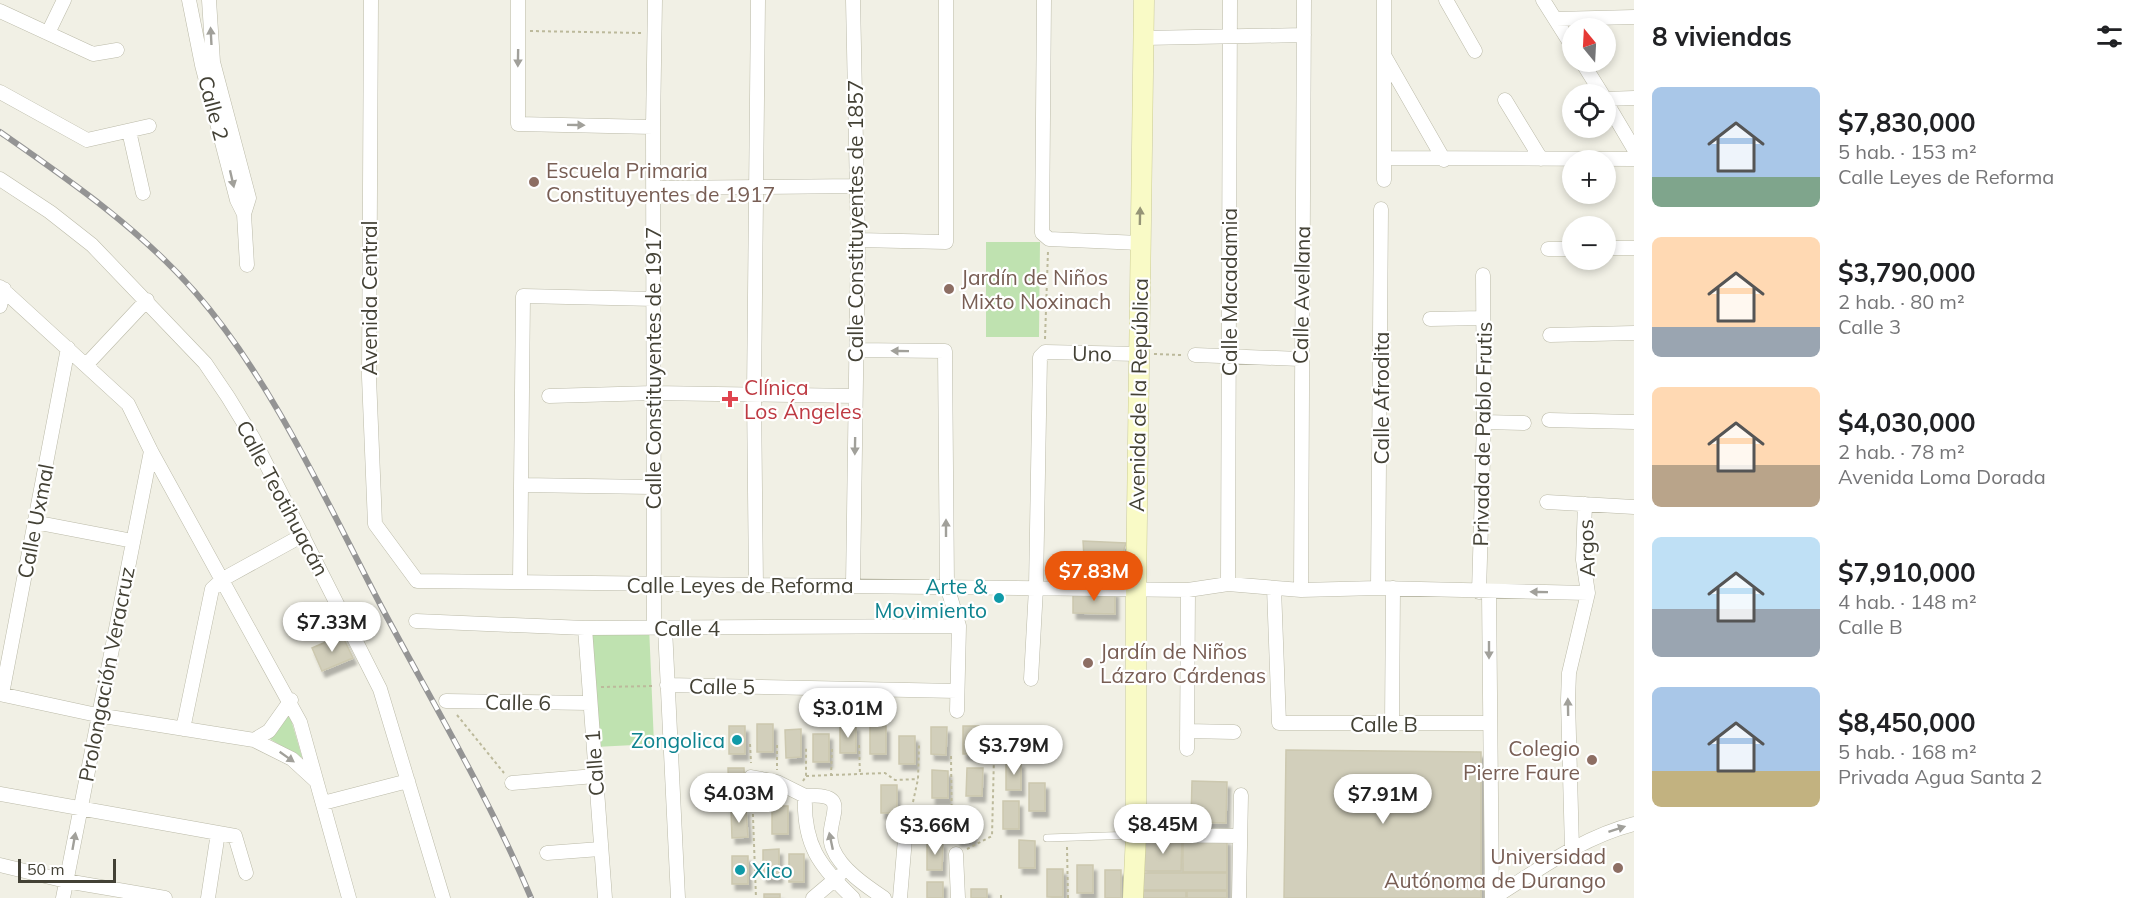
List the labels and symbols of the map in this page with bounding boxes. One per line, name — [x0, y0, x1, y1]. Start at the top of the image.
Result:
north arrow — [1562, 18, 1616, 72]
one-way arrow — [206, 26, 216, 45]
one-way arrow — [513, 49, 523, 68]
street label: Calle 2 — [193, 73, 235, 143]
street label: Calle Constituyentes de 1857 — [842, 80, 868, 362]
one-way arrow — [567, 121, 586, 130]
place label: Escuela Primaria Constituyentes de 1917 — [546, 157, 775, 207]
one-way arrow — [228, 170, 237, 189]
marker: Escuela Primaria Constituyentes de 1917 — [527, 175, 541, 189]
one-way arrow — [1136, 207, 1145, 226]
street label: Calle Macadamia — [1216, 208, 1242, 376]
street label: Avenida Central — [356, 220, 382, 376]
street label: Calle Avellana — [1287, 226, 1315, 364]
street label: Calle Constituyentes de 1917 — [640, 227, 666, 509]
place label: Jardín de Niños Mixto Noxinach — [961, 264, 1111, 314]
street label: Avenida de la República — [1123, 278, 1153, 512]
marker: Jardín de Niños Mixto Noxinach — [942, 282, 956, 296]
street label: Privada de Pablo Frutis — [1467, 321, 1497, 547]
street label: Calle Afrodita — [1368, 332, 1394, 464]
street label: Uno — [1072, 340, 1112, 366]
one-way arrow — [891, 346, 910, 356]
place label: Clínica Los Ángeles — [744, 374, 862, 424]
marker: Clínica Los Ángeles — [721, 390, 739, 408]
street label: Calle Teotihuacán — [231, 416, 335, 580]
one-way arrow — [850, 436, 860, 455]
street label: Calle Uxmal — [11, 462, 59, 580]
one-way arrow — [941, 518, 951, 537]
street label: Argos — [1572, 519, 1600, 577]
pin: $7.83M — [1045, 551, 1143, 602]
street label: Prolongación Veracruz — [72, 564, 140, 784]
street label: Calle Leyes de Reforma — [626, 572, 854, 598]
place label: Arte & Movimiento — [875, 573, 988, 623]
one-way arrow — [1529, 588, 1548, 597]
marker: Arte & Movimiento — [992, 591, 1006, 605]
pin: $7.33M — [283, 602, 381, 653]
street label: Calle 4 — [654, 615, 720, 641]
place label: Jardín de Niños Lázaro Cárdenas — [1100, 638, 1266, 688]
one-way arrow — [1484, 641, 1494, 660]
marker: Jardín de Niños Lázaro Cárdenas — [1081, 656, 1095, 670]
street label: Calle 5 — [689, 672, 755, 700]
street label: Calle 6 — [485, 688, 551, 716]
pin: $3.01M — [799, 688, 897, 739]
one-way arrow — [1563, 697, 1573, 716]
street label: Calle B — [1350, 711, 1418, 737]
pin: $3.79M — [965, 725, 1063, 776]
place label: Zongolica — [631, 727, 725, 753]
street label: Calle 1 — [579, 729, 609, 797]
marker: Zongolica — [730, 733, 744, 747]
place label: Colegio Pierre Faure — [1463, 735, 1580, 785]
one-way arrow — [279, 751, 295, 763]
marker: Colegio Pierre Faure — [1585, 753, 1599, 767]
pin: $4.03M — [690, 773, 788, 824]
pin: $7.91M — [1334, 774, 1432, 825]
pin: $8.45M — [1114, 804, 1212, 855]
pin: $3.66M — [886, 805, 984, 856]
one-way arrow — [1608, 824, 1626, 834]
one-way arrow — [70, 831, 79, 850]
one-way arrow — [826, 832, 836, 850]
place label: Universidad Autónoma de Durango — [1384, 843, 1606, 893]
scale bar — [18, 856, 116, 884]
place label: Xico — [752, 857, 793, 883]
marker: Universidad Autónoma de Durango — [1611, 861, 1625, 875]
marker: Xico — [733, 863, 747, 877]

